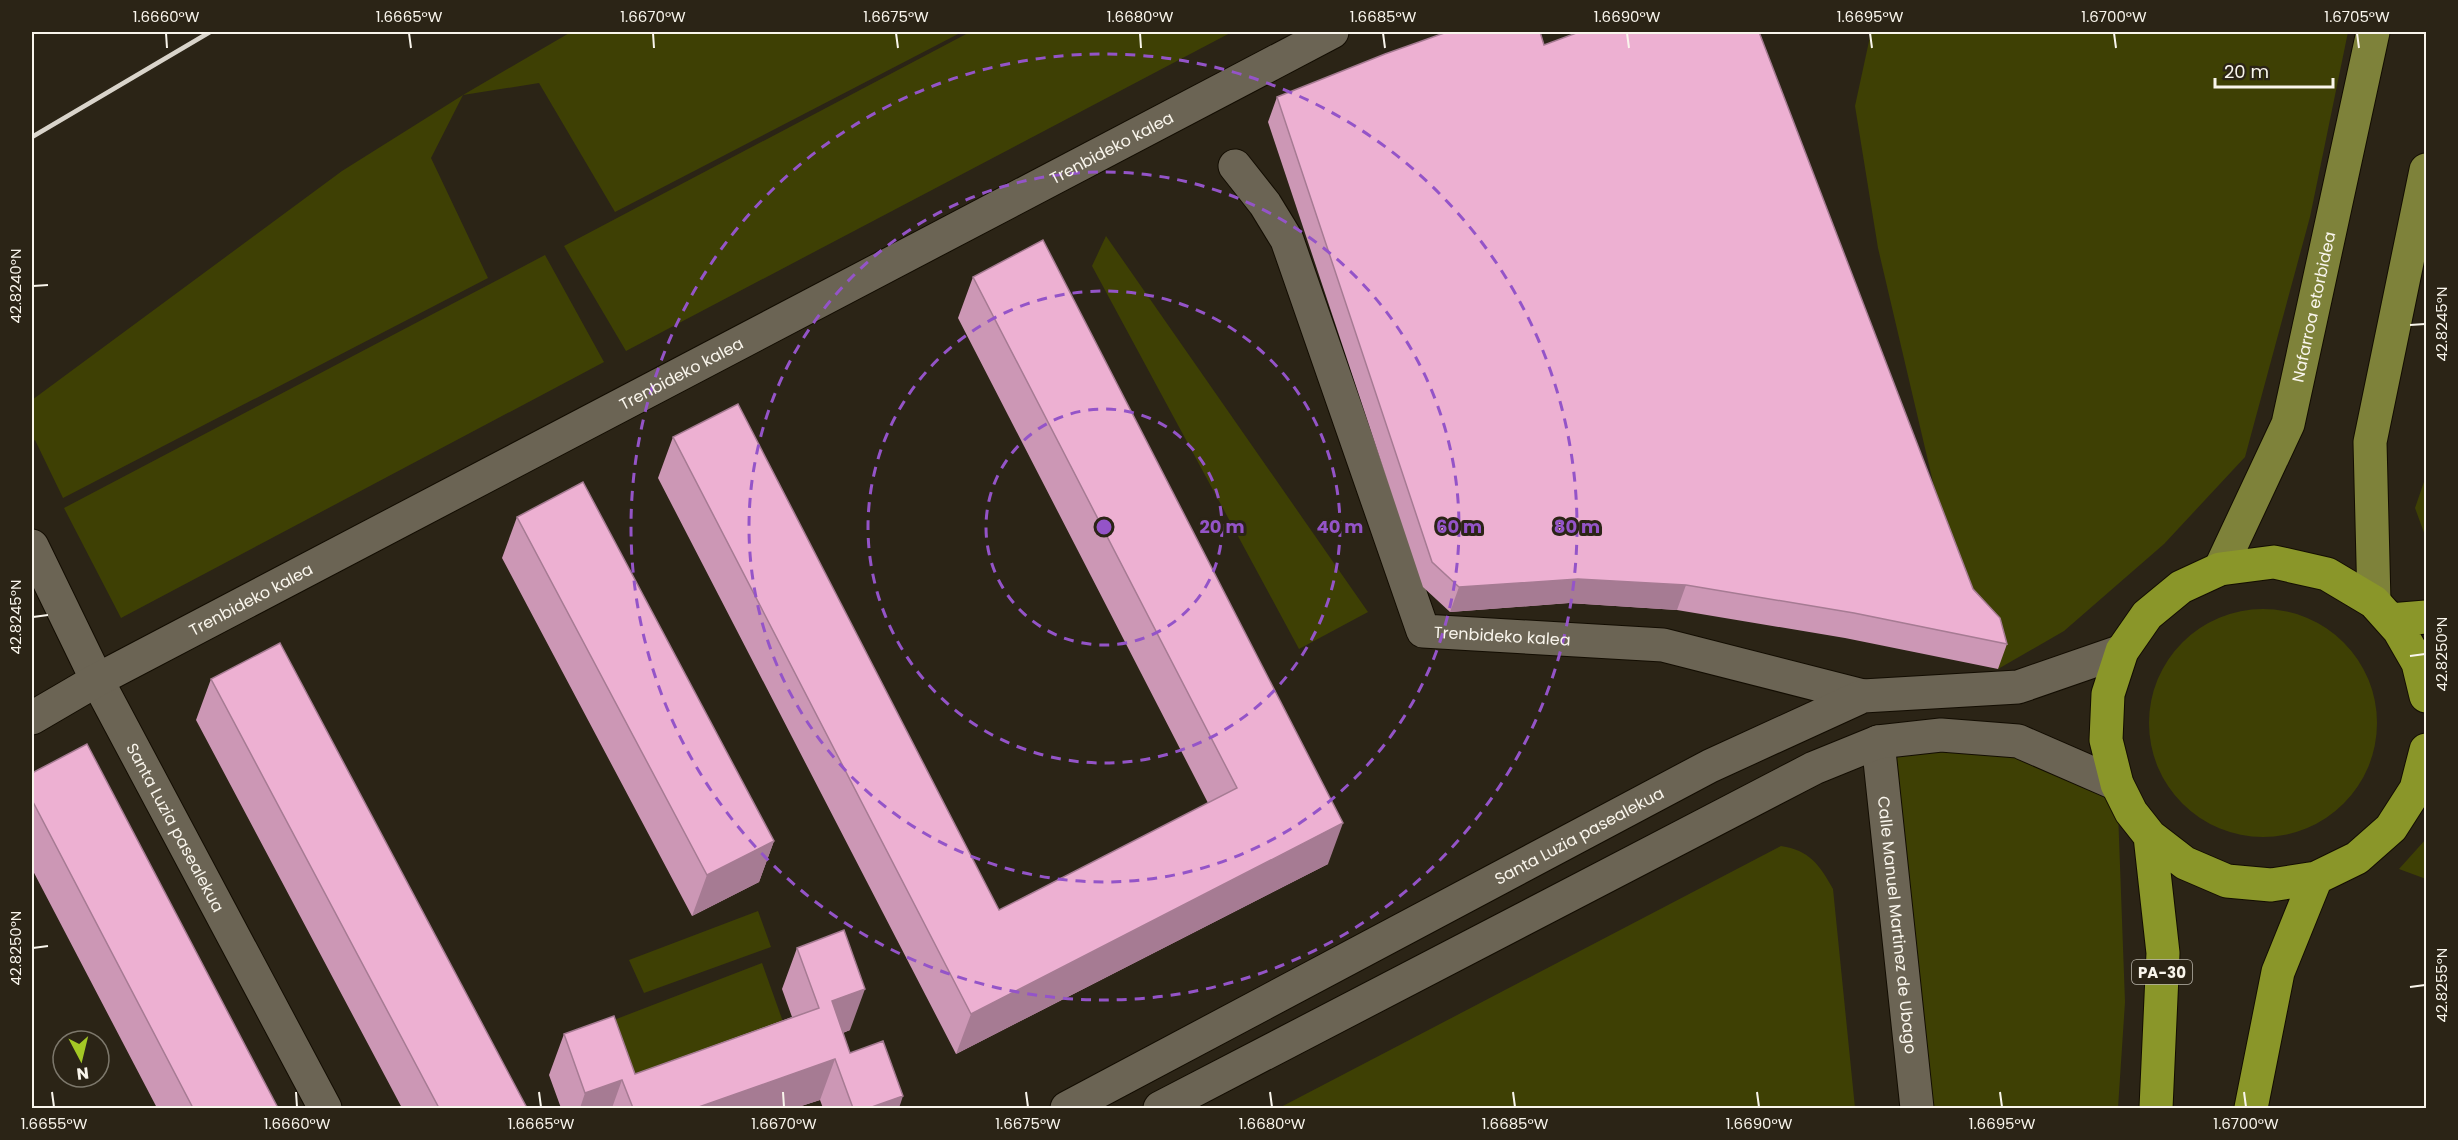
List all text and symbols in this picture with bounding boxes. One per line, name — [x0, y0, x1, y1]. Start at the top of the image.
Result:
text: 1.6660°W — [133, 6, 200, 27]
text: 1.6665°W — [376, 6, 443, 27]
text: 1.6670°W — [620, 6, 686, 27]
text: 1.6675°W — [863, 6, 929, 27]
text: 1.6680°W — [1107, 6, 1174, 27]
text: 1.6685°W — [1350, 6, 1417, 27]
text: 1.6690°W — [1594, 6, 1661, 27]
text: 1.6695°W — [1837, 6, 1904, 27]
text: 1.6700°W — [2081, 6, 2147, 27]
text: 1.6705°W — [2324, 6, 2390, 27]
scale bar — [2215, 51, 2334, 89]
text: 20 m — [2224, 59, 2269, 84]
street label: Trenbideko kalea — [1046, 106, 1177, 190]
street label: Nafarroa etorbidea — [2286, 229, 2341, 384]
text: 42.8240°N — [5, 249, 26, 323]
text: 42.8245°N — [2431, 287, 2452, 361]
street label: Trenbideko kalea — [615, 332, 747, 415]
text: 20 m — [1200, 514, 1244, 539]
text: 40 m — [1317, 514, 1363, 539]
text: 60 m — [1436, 514, 1482, 539]
text: 80 m — [1554, 514, 1600, 539]
centre of rings — [1094, 517, 1114, 537]
street label: Trenbideko kalea — [185, 557, 317, 641]
text: 42.8245°N — [5, 580, 26, 654]
text: 42.8250°N — [2431, 617, 2452, 691]
street label: Trenbideko kalea — [1433, 620, 1571, 651]
street label: Santa Luzia pasealekua — [121, 739, 230, 916]
street label: Santa Luzia pasealekua — [1490, 781, 1668, 890]
street label: Calle Manuel Martinez de Ubago — [1872, 795, 1923, 1055]
text: 42.8250°N — [5, 911, 26, 985]
text: 42.8255°N — [2431, 948, 2452, 1022]
road number: PA-30 — [2132, 960, 2192, 984]
north arrow — [51, 1029, 111, 1089]
text: N — [75, 1061, 90, 1086]
text: 1.6655°W — [21, 1113, 88, 1134]
text: 1.6660°W — [264, 1113, 331, 1134]
text: 1.6665°W — [508, 1113, 575, 1134]
text: 1.6670°W — [751, 1113, 817, 1134]
text: 1.6675°W — [995, 1113, 1061, 1134]
text: 1.6680°W — [1239, 1113, 1306, 1134]
text: 1.6685°W — [1482, 1113, 1549, 1134]
text: 1.6690°W — [1726, 1113, 1793, 1134]
text: 1.6695°W — [1969, 1113, 2036, 1134]
text: 1.6700°W — [2213, 1113, 2279, 1134]

